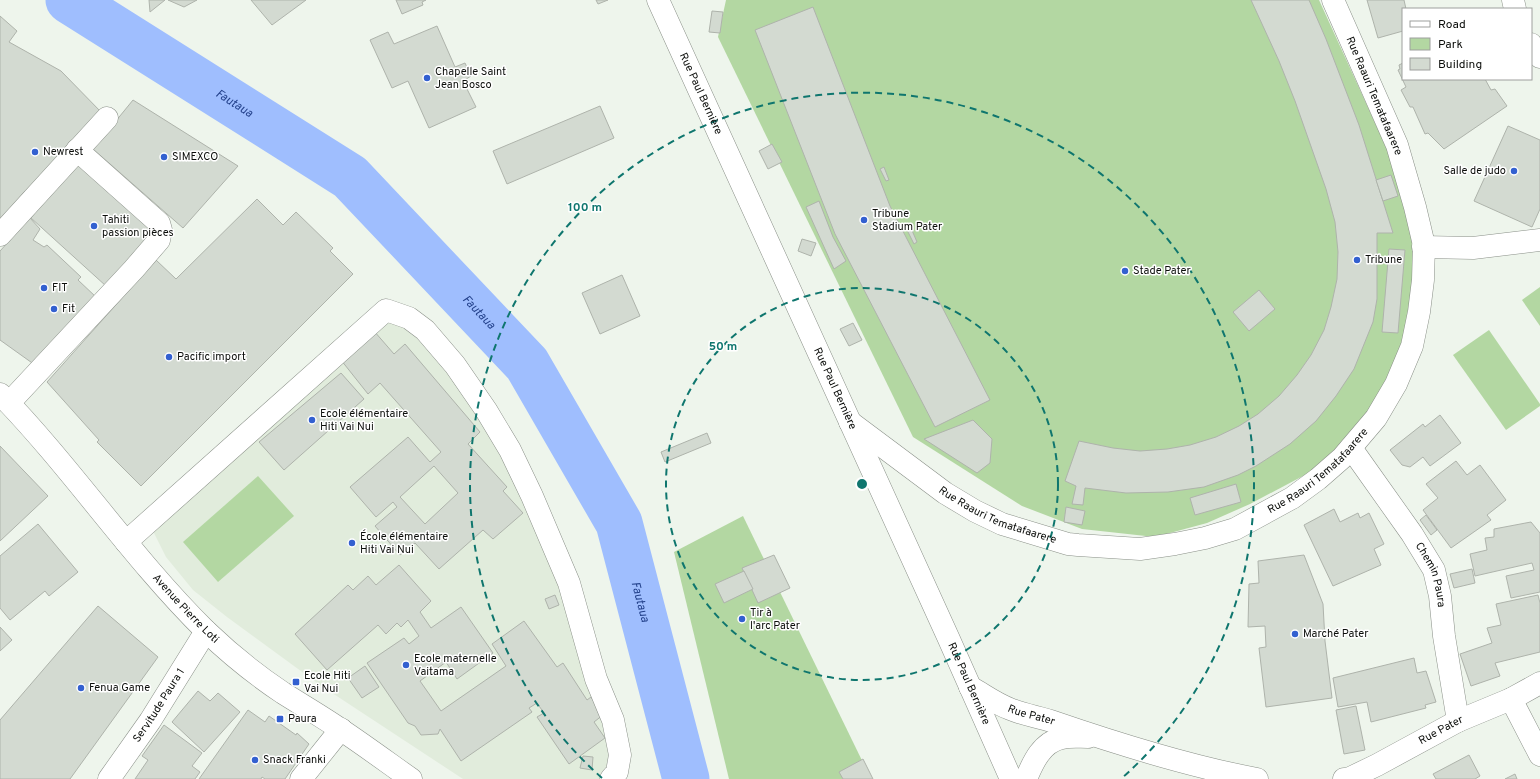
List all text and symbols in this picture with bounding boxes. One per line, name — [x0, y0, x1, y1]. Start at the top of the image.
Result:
legend — [1402, 8, 1532, 80]
text: Road — [1438, 17, 1466, 33]
street label: Rue Raauri Tematafaarere — [1343, 34, 1405, 158]
text: Park — [1438, 37, 1463, 53]
street label: Rue Paul Bernière — [676, 51, 725, 137]
text: Building — [1438, 57, 1482, 73]
place label: Chapelle Saint Jean Bosco — [435, 65, 506, 92]
marker: Chapelle Saint Jean Bosco — [422, 73, 432, 83]
water label: Fautaua — [212, 86, 256, 122]
place label: Newrest — [43, 145, 84, 159]
marker: Newrest — [30, 147, 40, 157]
place label: SIMEXCO — [172, 150, 218, 164]
marker: SIMEXCO — [159, 152, 169, 162]
place label: Salle de judo — [1443, 164, 1506, 178]
marker: Salle de judo — [1509, 166, 1519, 176]
text: 100 m — [568, 200, 602, 216]
place label: Tribune Stadium Pater — [872, 207, 943, 234]
place label: Tahiti passion pièces — [102, 213, 174, 240]
marker: Tribune Stadium Pater — [859, 215, 869, 225]
marker: Tahiti passion pièces — [89, 221, 99, 231]
place label: Tribune — [1365, 253, 1402, 267]
marker: Tribune — [1352, 255, 1362, 265]
place label: Stade Pater — [1133, 264, 1192, 278]
marker: Stade Pater — [1120, 266, 1130, 276]
place label: FIT — [52, 281, 68, 295]
marker: FIT — [39, 283, 49, 293]
water label: Fautaua — [458, 292, 499, 334]
place label: Fit — [62, 302, 75, 316]
marker: Fit — [49, 304, 59, 314]
text: 50 m — [709, 339, 737, 355]
street label: Rue Paul Bernière — [810, 345, 860, 432]
place label: Pacific import — [177, 350, 246, 364]
marker: Pacific import — [164, 352, 174, 362]
place label: Ecole élémentaire Hiti Vai Nui — [320, 407, 408, 434]
marker: Ecole élémentaire Hiti Vai Nui — [307, 415, 317, 425]
street label: Rue Raauri Tematafaarere — [1265, 425, 1371, 517]
centre of rings — [855, 477, 869, 491]
street label: Rue Raauri Tematafaarere — [936, 483, 1058, 547]
place label: École élémentaire Hiti Vai Nui — [360, 529, 448, 557]
marker: École élémentaire Hiti Vai Nui — [347, 538, 357, 548]
street label: Chemin Paura — [1412, 540, 1448, 608]
street label: Avenue Pierre Loti — [149, 571, 222, 647]
water label: Fautaua — [627, 580, 653, 625]
place label: Tir à l'arc Pater — [750, 606, 801, 633]
marker: Tir à l'arc Pater — [737, 614, 747, 624]
place label: Marché Pater — [1303, 627, 1369, 641]
marker: Marché Pater — [1290, 629, 1300, 639]
street label: Rue Paul Bernière — [944, 640, 993, 727]
place label: Ecole maternelle Vaitama — [414, 652, 497, 679]
marker: Ecole maternelle Vaitama — [401, 660, 411, 670]
street label: Servitude Paura 1 — [130, 666, 188, 745]
place label: Ecole Hiti Vai Nui — [304, 669, 351, 696]
marker: Ecole Hiti Vai Nui — [291, 677, 301, 687]
place label: Fenua Game — [89, 681, 150, 695]
marker: Fenua Game — [76, 683, 86, 693]
street label: Rue Pater — [1006, 702, 1058, 729]
place label: Paura — [288, 712, 317, 726]
street label: Rue Pater — [1416, 712, 1466, 748]
marker: Paura — [275, 714, 285, 724]
place label: Snack Franki — [263, 753, 326, 767]
marker: Snack Franki — [250, 755, 260, 765]

